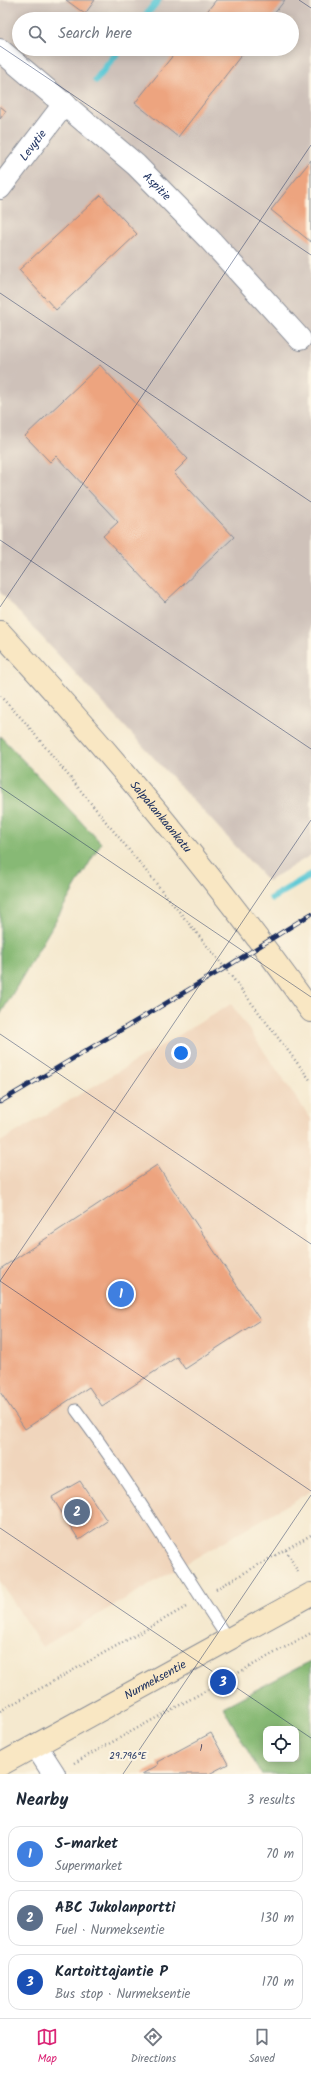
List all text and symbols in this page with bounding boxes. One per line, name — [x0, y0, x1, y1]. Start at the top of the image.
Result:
search box — [12, 12, 299, 56]
text: Search here — [58, 22, 132, 46]
icon: search — [26, 23, 48, 45]
street label: Levytie — [15, 125, 52, 165]
street label: Aspitie — [138, 168, 176, 206]
street label: Salpakankaankatu — [125, 777, 196, 858]
your location — [171, 1043, 191, 1063]
pin: 1 — [108, 1279, 134, 1309]
pin: 2 — [64, 1497, 90, 1527]
street label: Nurmeksentie — [121, 1655, 190, 1705]
pin: 3 — [210, 1667, 236, 1697]
map controls — [263, 1726, 299, 1762]
button: locate — [263, 1726, 299, 1762]
house number: 1 — [199, 1740, 203, 1756]
text: 29.796°E — [109, 1748, 148, 1764]
text: Nearby — [16, 1787, 68, 1814]
text: 3 results — [247, 1790, 295, 1811]
text: S-market — [55, 1832, 118, 1856]
text: 1 — [28, 1844, 32, 1865]
text: 70 m — [266, 1844, 294, 1865]
text: Supermarket — [55, 1856, 122, 1877]
text: ABC Jukolanportti — [55, 1896, 175, 1920]
text: 2 — [26, 1908, 34, 1929]
text: 130 m — [260, 1908, 294, 1929]
text: Fuel · Nurmeksentie — [55, 1920, 165, 1941]
text: Kartoittajantie P — [55, 1960, 168, 1984]
text: 3 — [26, 1972, 34, 1993]
text: 170 m — [262, 1972, 294, 1993]
text: Bus stop · Nurmeksentie — [55, 1984, 190, 2005]
tab: Map — [36, 2026, 58, 2068]
tab: Directions — [131, 2026, 176, 2068]
tab: Saved — [249, 2026, 275, 2068]

